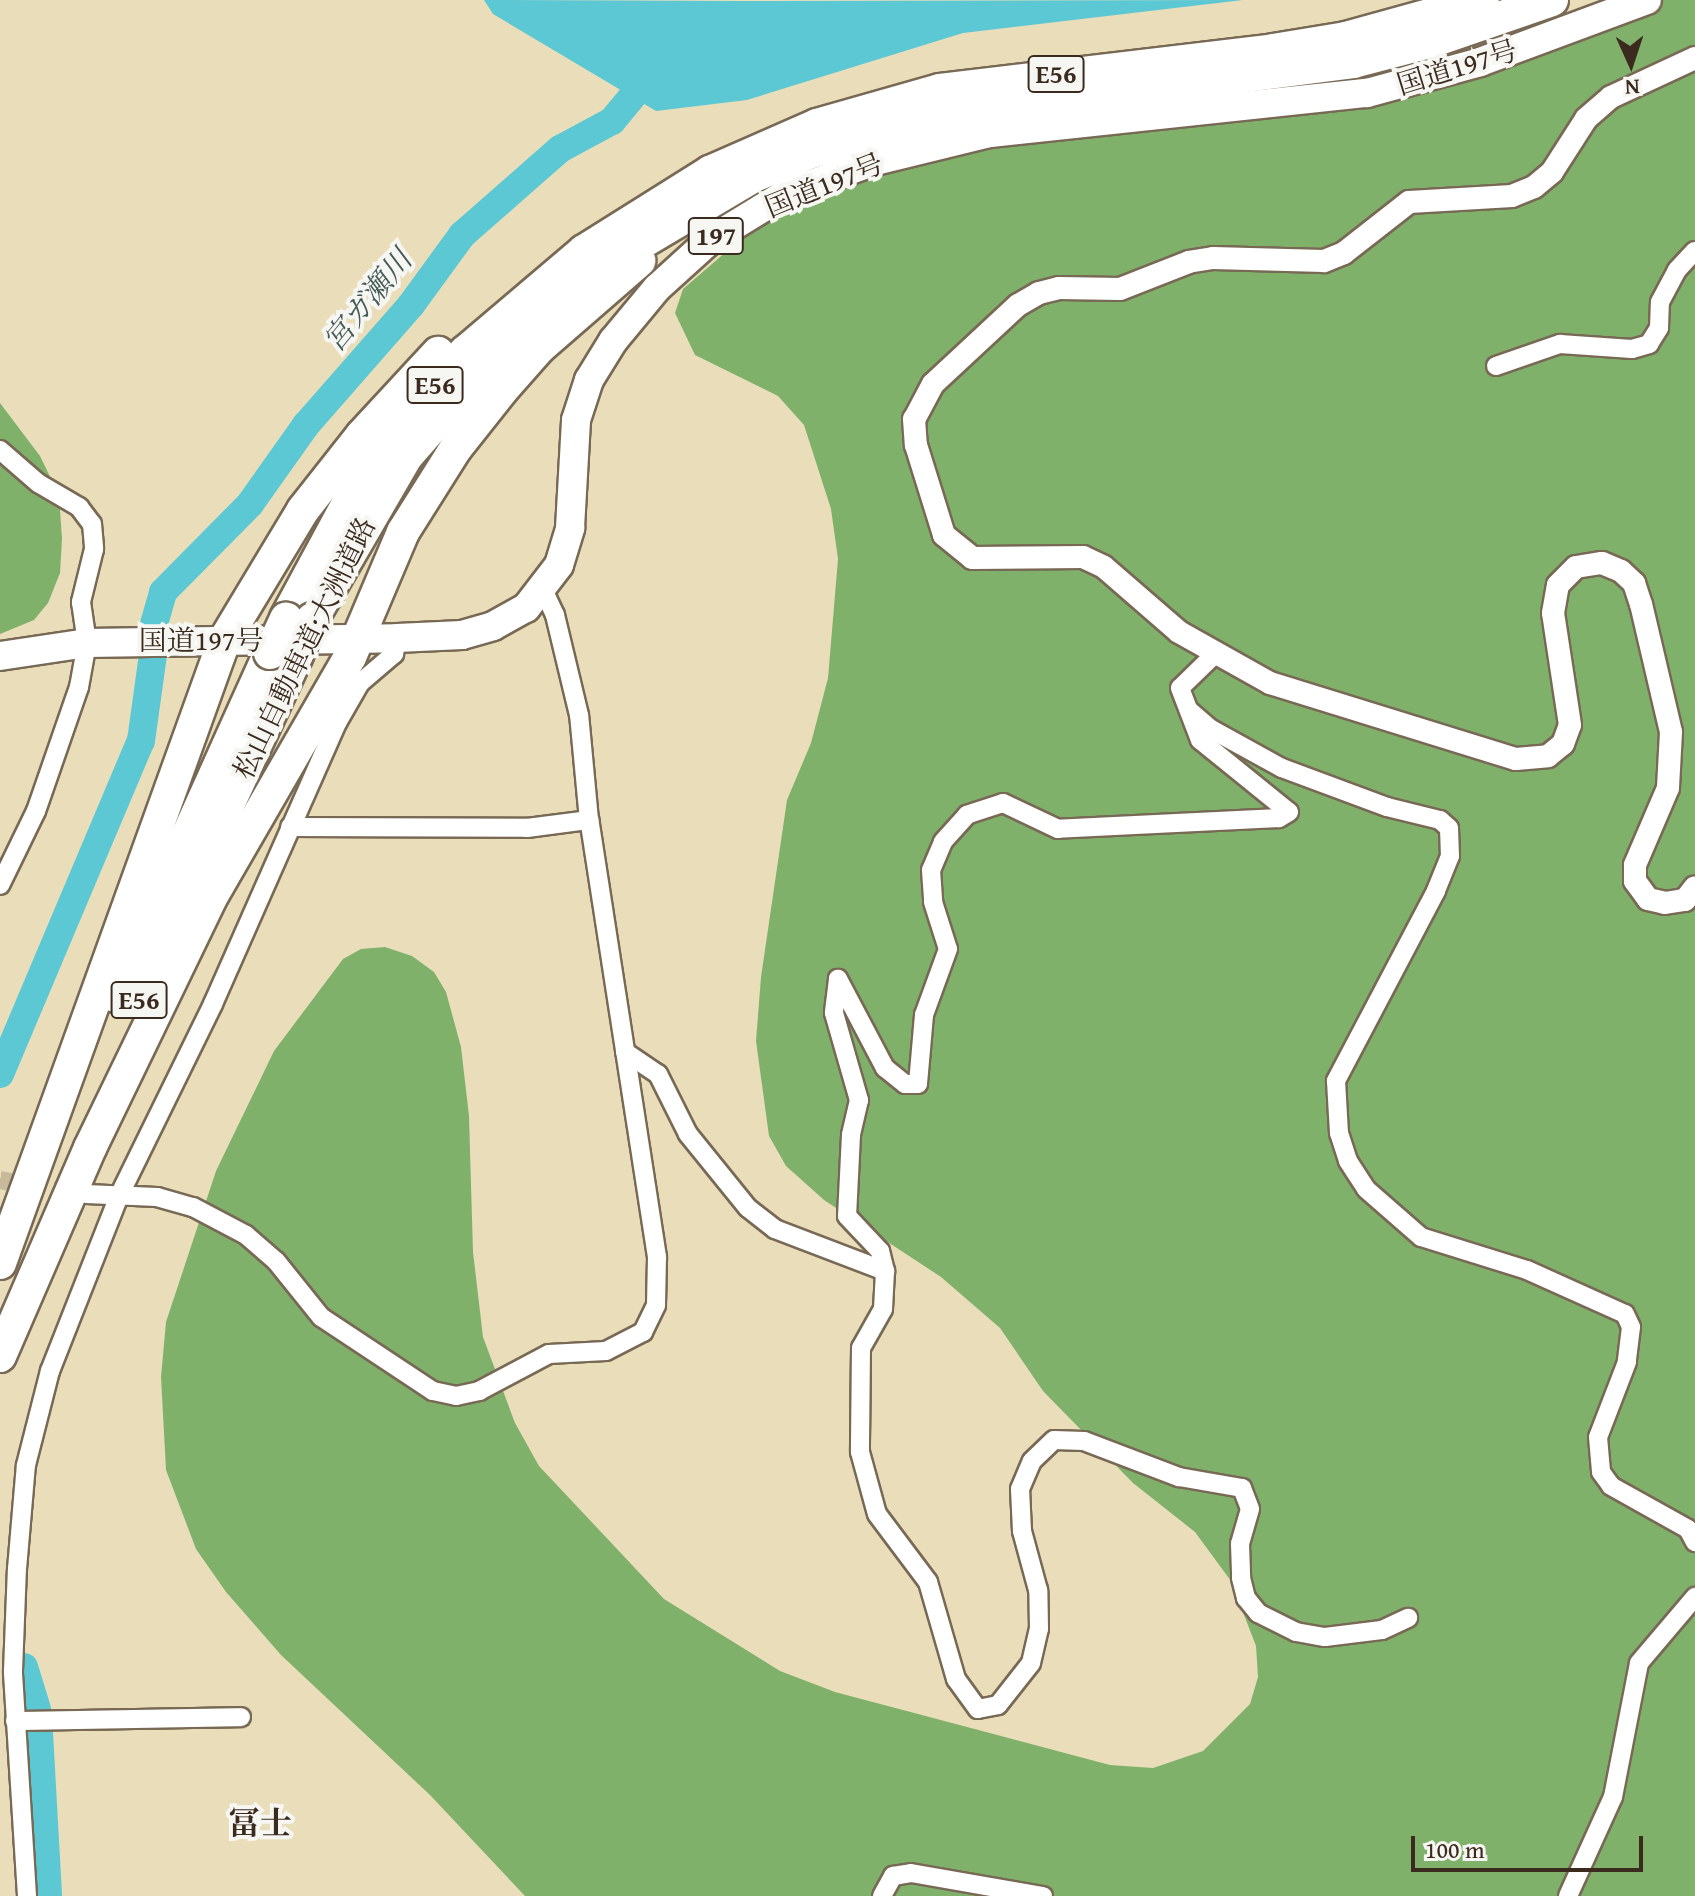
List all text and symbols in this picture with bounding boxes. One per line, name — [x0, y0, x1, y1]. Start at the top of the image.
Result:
north arrow — [1591, 24, 1671, 104]
street label: 国道197号 — [1393, 33, 1521, 101]
road number: E56 — [1026, 52, 1086, 96]
text: N — [1624, 72, 1640, 104]
street label: 国道197号 — [760, 146, 888, 224]
road number: 197 — [686, 214, 746, 258]
water label: 宮ガ瀬川 — [315, 242, 419, 358]
road number: E56 — [405, 363, 465, 407]
street label: 松山自動車道;大洲道路 — [226, 512, 382, 784]
street label: 国道197号 — [139, 623, 263, 657]
road number: E56 — [109, 978, 169, 1022]
district label: 冨士 — [228, 1804, 292, 1842]
scale bar — [1415, 1820, 1647, 1870]
text: 100 m — [1425, 1832, 1485, 1867]

